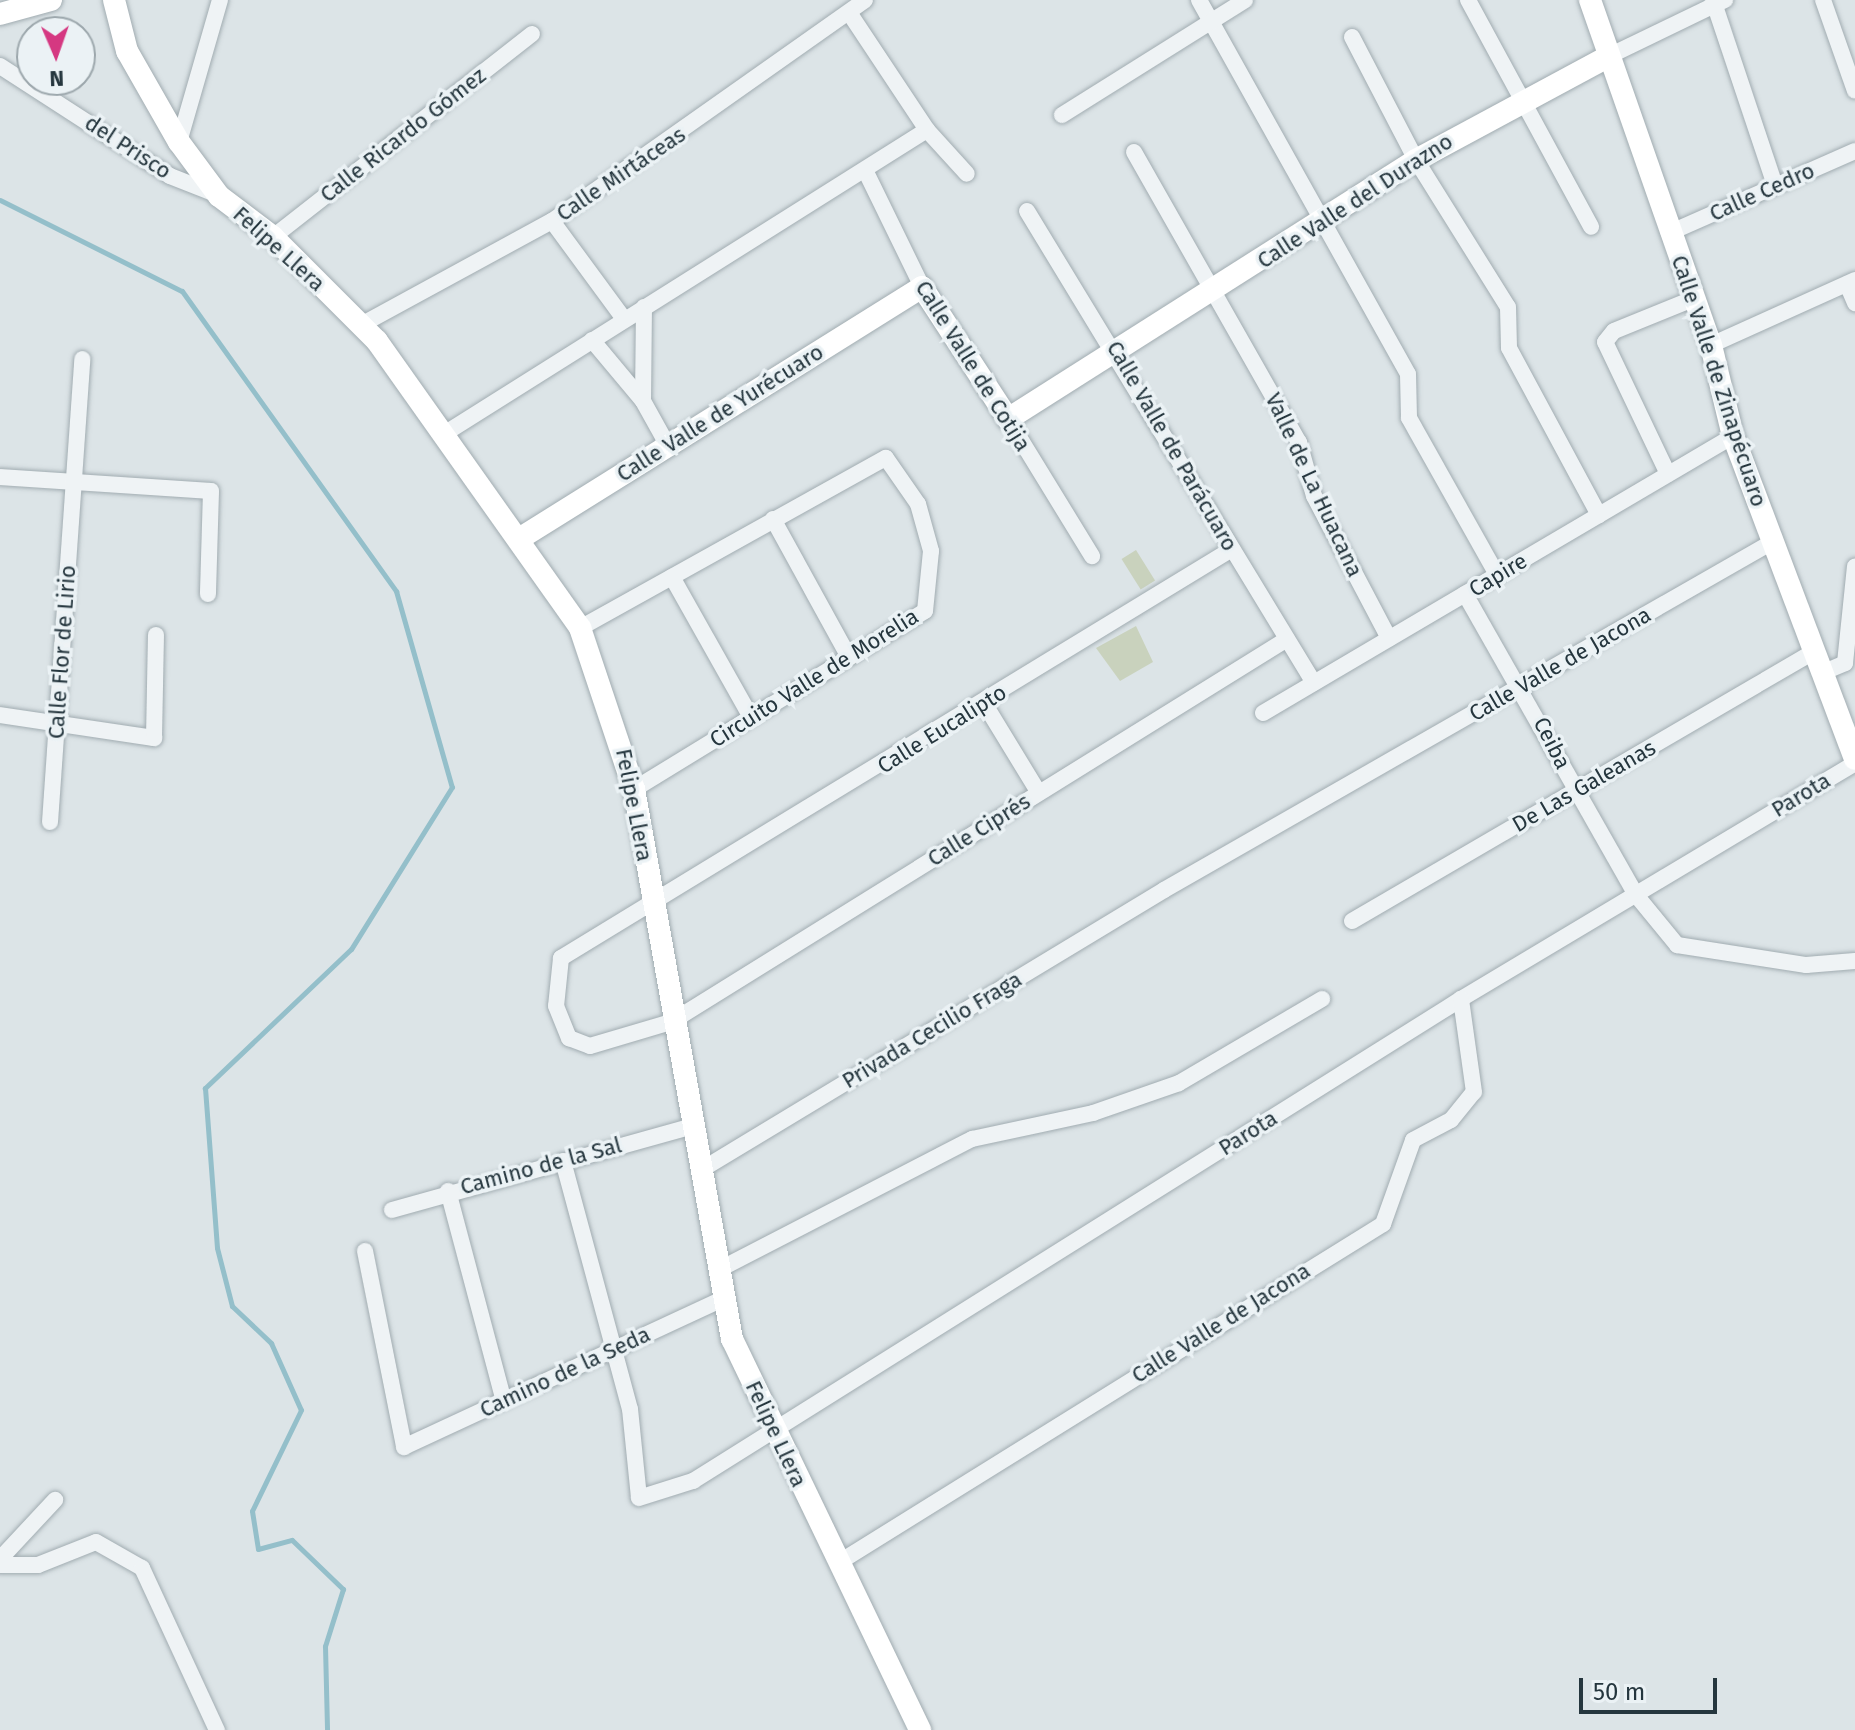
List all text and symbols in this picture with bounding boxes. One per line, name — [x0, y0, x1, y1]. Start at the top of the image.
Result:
north arrow — [16, 16, 96, 96]
street label: Calle Ricardo Gómez — [315, 62, 491, 208]
text: N — [49, 65, 65, 92]
street label: del Prisco — [80, 109, 176, 185]
street label: Calle Mirtáceas — [551, 121, 691, 227]
street label: Calle Valle del Durazno — [1252, 128, 1458, 274]
street label: Calle Cedro — [1705, 157, 1819, 227]
street label: Felipe Llera — [228, 201, 330, 297]
street label: Calle Valle de Zinapécuaro — [1666, 252, 1772, 510]
street label: Calle Valle de Cotija — [910, 276, 1036, 456]
street label: Calle Valle de Parácuaro — [1101, 336, 1243, 556]
street label: Calle Valle de Yurécuaro — [612, 339, 828, 487]
street label: Valle de La Huacana — [1260, 389, 1368, 581]
street label: Capire — [1464, 547, 1532, 603]
street label: Calle Flor de Lirio — [43, 564, 81, 740]
street label: Calle Valle de Jacona — [1464, 601, 1656, 727]
street label: Circuito Valle de Morelia — [705, 603, 923, 753]
street label: Calle Eucalipto — [873, 679, 1011, 779]
street label: Ceiba — [1528, 713, 1576, 773]
street label: De Las Galeanas — [1508, 734, 1660, 838]
street label: Felipe Llera — [610, 746, 658, 864]
street label: Parota — [1767, 767, 1835, 823]
street label: Calle Ciprés — [923, 788, 1035, 872]
street label: Privada Cecilio Fraga — [837, 966, 1027, 1094]
street label: Parota — [1214, 1105, 1282, 1161]
street label: Camino de la Sal — [457, 1132, 625, 1200]
street label: Calle Valle de Jacona — [1127, 1257, 1315, 1389]
street label: Camino de la Seda — [476, 1321, 654, 1423]
street label: Felipe Llera — [740, 1377, 812, 1491]
scale bar — [1583, 1662, 1721, 1712]
text: 50 m — [1593, 1678, 1645, 1706]

